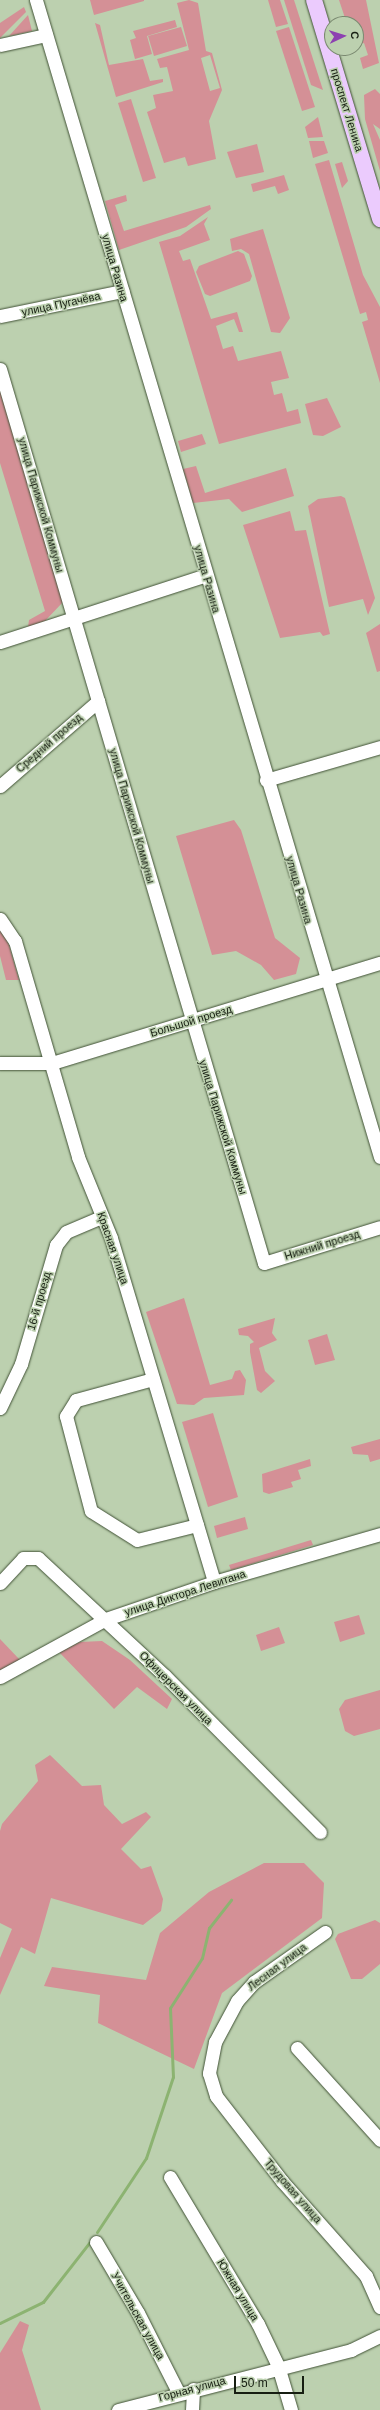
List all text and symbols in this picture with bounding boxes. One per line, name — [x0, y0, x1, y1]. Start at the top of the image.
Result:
north arrow — [324, 16, 364, 56]
text: С — [349, 31, 361, 40]
street label: проспект Ленина — [328, 67, 366, 153]
street label: улица Разина — [99, 233, 131, 303]
street label: улица Пугачёва — [20, 289, 102, 319]
street label: улица Парижской Коммуны — [15, 436, 67, 574]
street label: улица Разина — [191, 544, 223, 614]
street label: Средний проезд — [13, 711, 85, 775]
street label: улица Парижской Коммуны — [106, 747, 158, 885]
street label: улица Разина — [283, 855, 315, 925]
street label: Большой проезд — [149, 1002, 233, 1040]
street label: улица Парижской Коммуны — [196, 1058, 250, 1196]
street label: Красная улица — [94, 1210, 132, 1286]
street label: Нижний проезд — [283, 1227, 361, 1263]
street label: 16-й проезд — [24, 1270, 54, 1332]
street label: улица Диктора Левитана — [123, 1567, 247, 1619]
street label: Офицерская улица — [137, 1649, 215, 1727]
street label: Лесная улица — [245, 1941, 309, 1993]
street label: Трудовая улица — [261, 2156, 325, 2226]
street label: Южная улица — [214, 2257, 262, 2323]
street label: Учительская улица — [109, 2270, 167, 2362]
scale bar — [236, 2368, 306, 2394]
street label: Горная улица — [157, 2374, 227, 2404]
text: 50 m — [241, 2376, 268, 2390]

